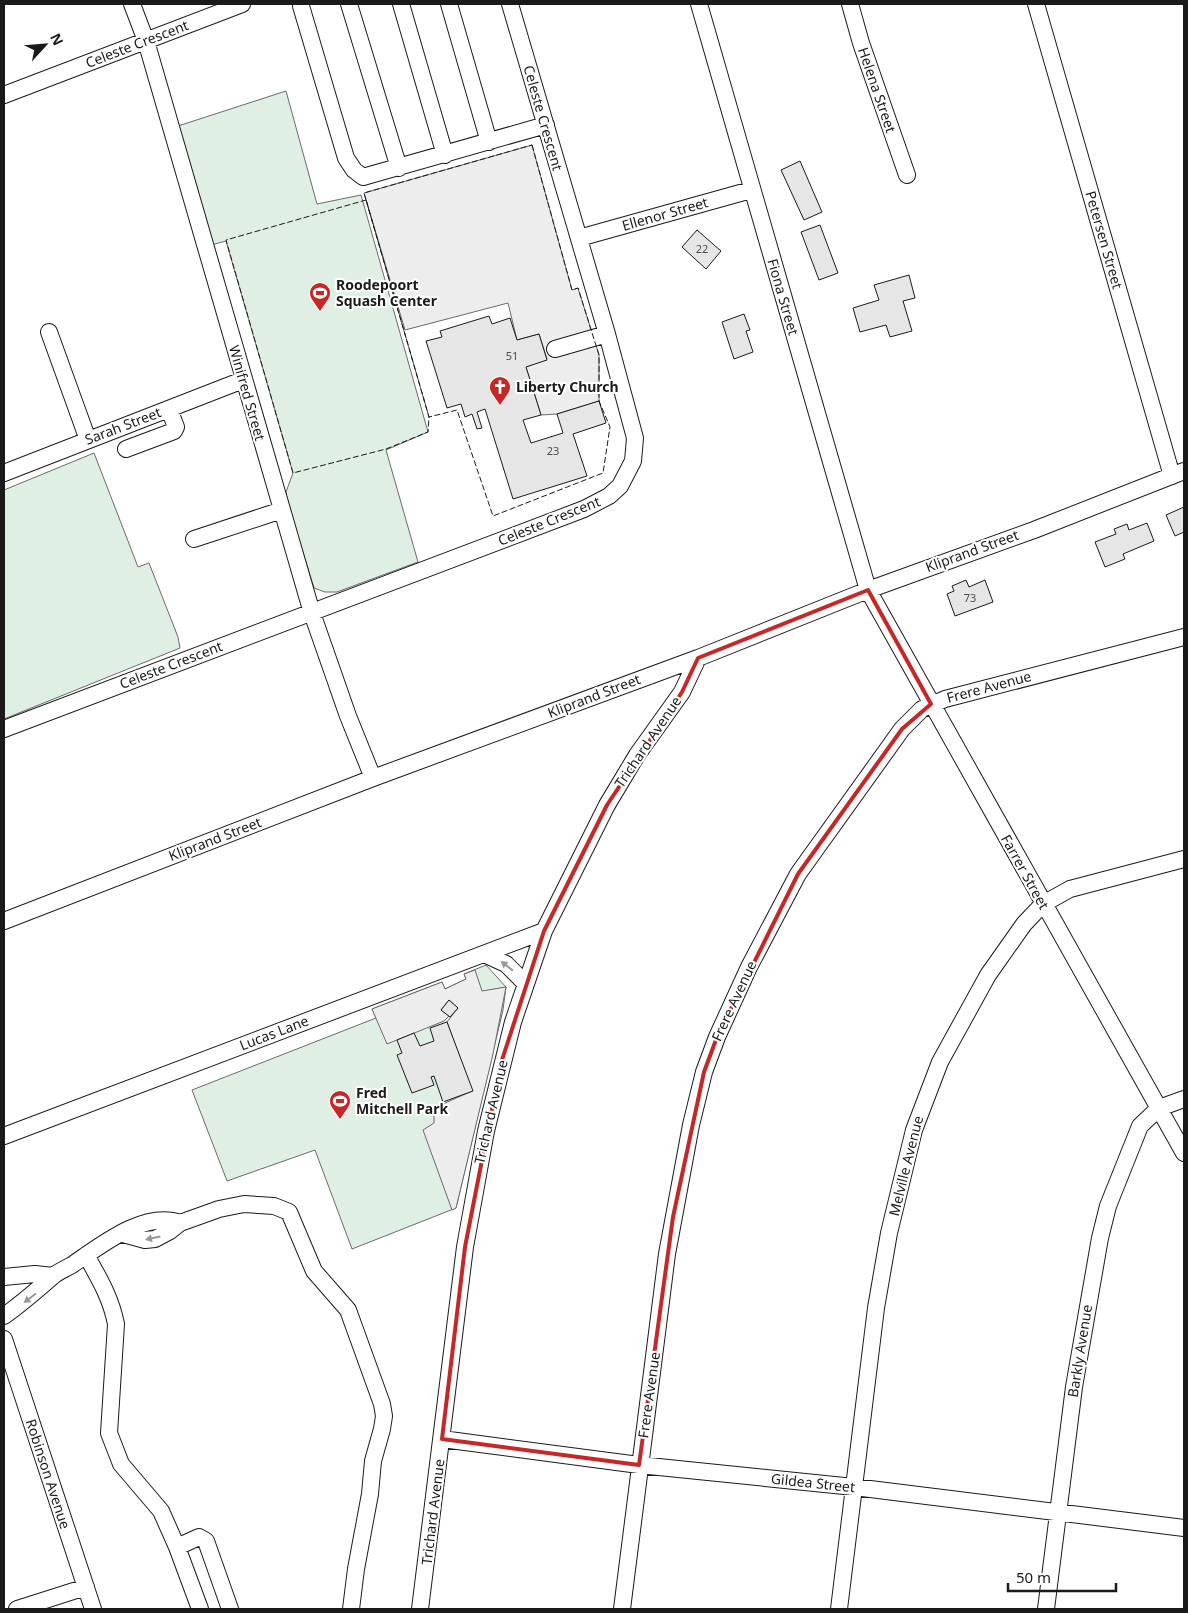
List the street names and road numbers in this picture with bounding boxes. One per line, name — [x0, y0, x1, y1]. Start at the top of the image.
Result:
street label: Celeste Crescent — [83, 15, 191, 72]
street label: Helena Street — [854, 45, 901, 135]
street label: Celeste Crescent — [519, 63, 568, 173]
street label: Petersen Street — [1081, 189, 1128, 291]
street label: Ellenor Street — [620, 192, 710, 235]
street label: Fiona Street — [764, 256, 803, 337]
street label: Winifred Street — [225, 343, 270, 443]
street label: Sarah Street — [82, 402, 164, 449]
street label: Celeste Crescent — [495, 491, 603, 550]
street label: Kliprand Street — [923, 525, 1021, 576]
street label: Celeste Crescent — [117, 636, 225, 693]
street label: Frere Avenue — [944, 666, 1033, 707]
street label: Kliprand Street — [545, 669, 643, 722]
street label: Trichard Avenue — [610, 692, 685, 791]
street label: Kliprand Street — [166, 812, 264, 865]
street label: Farrer Street — [997, 831, 1054, 913]
street label: Frere Avenue — [707, 957, 761, 1044]
street label: Lucas Lane — [237, 1011, 311, 1054]
street label: Trichard Avenue — [469, 1058, 512, 1166]
street label: Melville Avenue — [884, 1114, 927, 1218]
street label: Barkly Avenue — [1063, 1303, 1096, 1399]
street label: Frere Avenue — [633, 1351, 664, 1439]
street label: Robinson Avenue — [22, 1416, 75, 1531]
street label: Trichard Avenue — [417, 1458, 448, 1566]
street label: Gildea Street — [770, 1469, 856, 1496]

